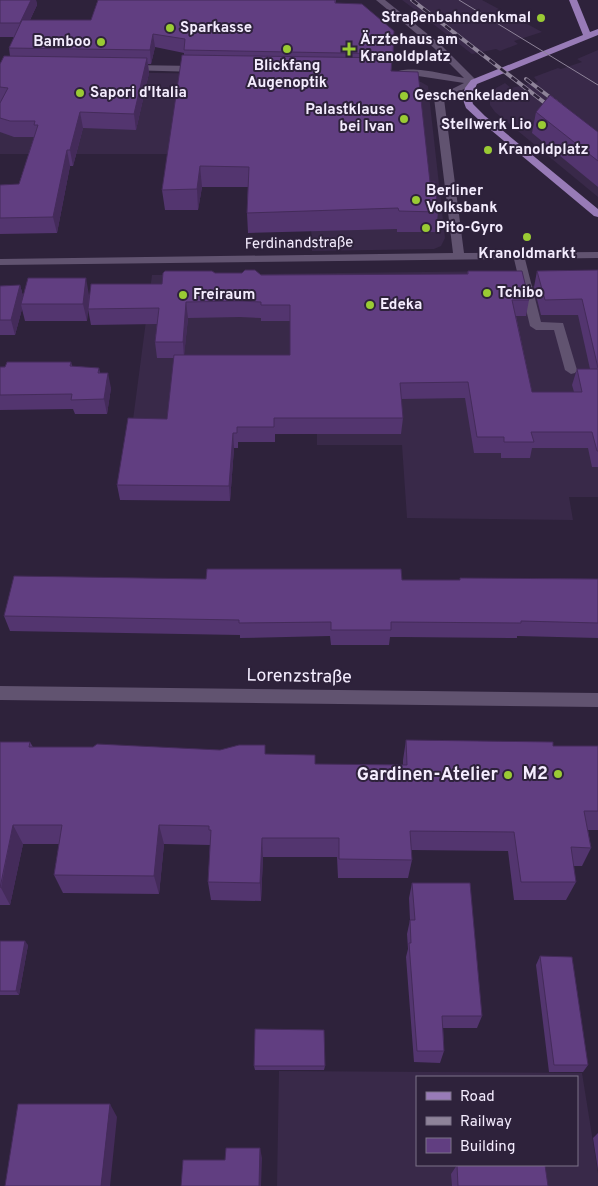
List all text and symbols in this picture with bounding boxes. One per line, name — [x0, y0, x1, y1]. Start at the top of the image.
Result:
place label: Straßenbahndenkmal — [381, 9, 531, 28]
marker: Straßenbahndenkmal — [535, 12, 547, 24]
place label: Sparkasse — [180, 19, 252, 38]
marker: Sparkasse — [164, 22, 176, 34]
place label: Ärztehaus am Kranoldplatz — [360, 30, 458, 67]
place label: Bamboo — [33, 33, 91, 52]
marker: Bamboo — [95, 36, 107, 48]
marker: Ärztehaus am Kranoldplatz — [342, 42, 356, 56]
marker: Blickfang Augenoptik — [281, 43, 293, 55]
place label: Blickfang Augenoptik — [247, 57, 327, 93]
place label: Sapori d'Italia — [90, 84, 187, 103]
marker: Sapori d'Italia — [74, 87, 86, 99]
place label: Geschenkeladen — [414, 87, 529, 106]
marker: Geschenkeladen — [398, 90, 410, 102]
place label: Palastklause bei Ivan — [305, 101, 394, 137]
marker: Palastklause bei Ivan — [398, 113, 410, 125]
place label: Stellwerk Lio — [441, 116, 532, 135]
marker: Stellwerk Lio — [536, 119, 548, 131]
place label: Kranoldplatz — [498, 141, 589, 160]
marker: Kranoldplatz — [482, 144, 494, 156]
place label: Berliner Volksbank — [426, 182, 498, 218]
marker: Berliner Volksbank — [410, 194, 422, 206]
place label: Pito-Gyro — [436, 219, 503, 238]
marker: Pito-Gyro — [420, 222, 432, 234]
marker: Kranoldmarkt — [521, 231, 533, 243]
street label: Ferdinandstraße — [245, 234, 353, 254]
place label: Kranoldmarkt — [478, 245, 576, 264]
place label: Tchibo — [497, 284, 543, 303]
place label: Freiraum — [193, 286, 255, 305]
marker: Tchibo — [481, 287, 493, 299]
marker: Freiraum — [177, 289, 189, 301]
place label: Edeka — [380, 296, 422, 315]
marker: Edeka — [364, 299, 376, 311]
street label: Lorenzstraße — [246, 665, 352, 689]
place label: M2 — [522, 763, 548, 786]
place label: Gardinen-Atelier — [357, 764, 499, 787]
marker: M2 — [552, 768, 564, 780]
marker: Gardinen-Atelier — [502, 769, 514, 781]
legend — [416, 1076, 578, 1166]
text: Road — [460, 1088, 495, 1107]
text: Railway — [460, 1113, 512, 1132]
text: Building — [460, 1138, 515, 1157]

